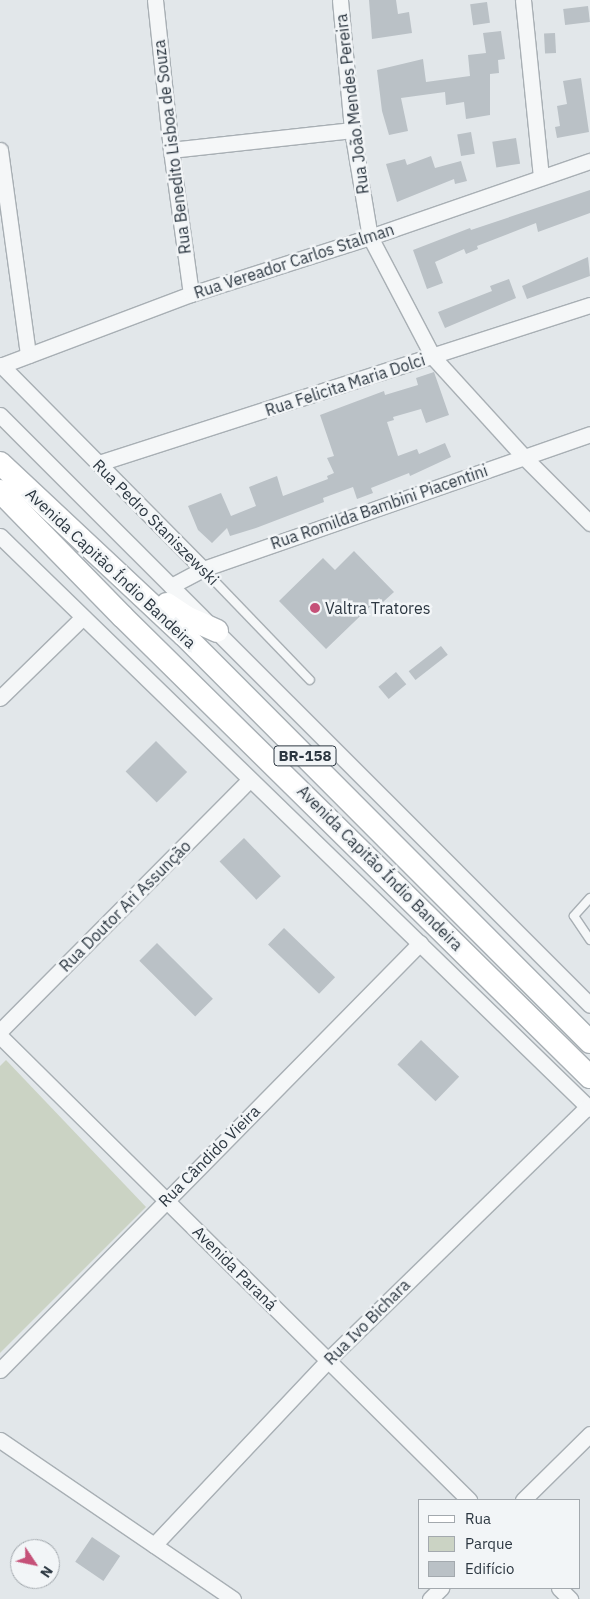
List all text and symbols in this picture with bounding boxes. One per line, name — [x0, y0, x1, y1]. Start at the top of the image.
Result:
street label: Rua João Mendes Pereira — [331, 13, 373, 195]
street label: Rua Benedito Lisboa de Souza — [149, 39, 195, 255]
street label: Rua Vereador Carlos Stalman — [191, 220, 397, 302]
street label: Rua Felicita Maria Dolci — [263, 350, 427, 420]
street label: Rua Pedro Staniszewski — [89, 455, 223, 589]
street label: Rua Romilda Bambini Piacentini — [268, 461, 490, 553]
street label: Avenida Capitão Índio Bandeira — [22, 484, 200, 652]
place label: Valtra Tratores — [325, 598, 430, 618]
marker: Valtra Tratores — [309, 602, 321, 614]
road number: BR-158 — [272, 744, 338, 768]
street label: Avenida Capitão Índio Bandeira — [293, 781, 467, 955]
street label: Rua Doutor Ari Assunção — [55, 836, 195, 976]
street label: Rua Cândido Vieira — [154, 1101, 264, 1211]
street label: Avenida Paraná — [189, 1222, 281, 1314]
street label: Rua Ivo Bichara — [320, 1275, 414, 1369]
legend — [418, 1499, 580, 1589]
text: Rua — [465, 1509, 491, 1528]
text: Parque — [465, 1534, 513, 1553]
north arrow — [10, 1539, 60, 1589]
text: Edifício — [465, 1559, 514, 1578]
text: N — [36, 1563, 57, 1581]

